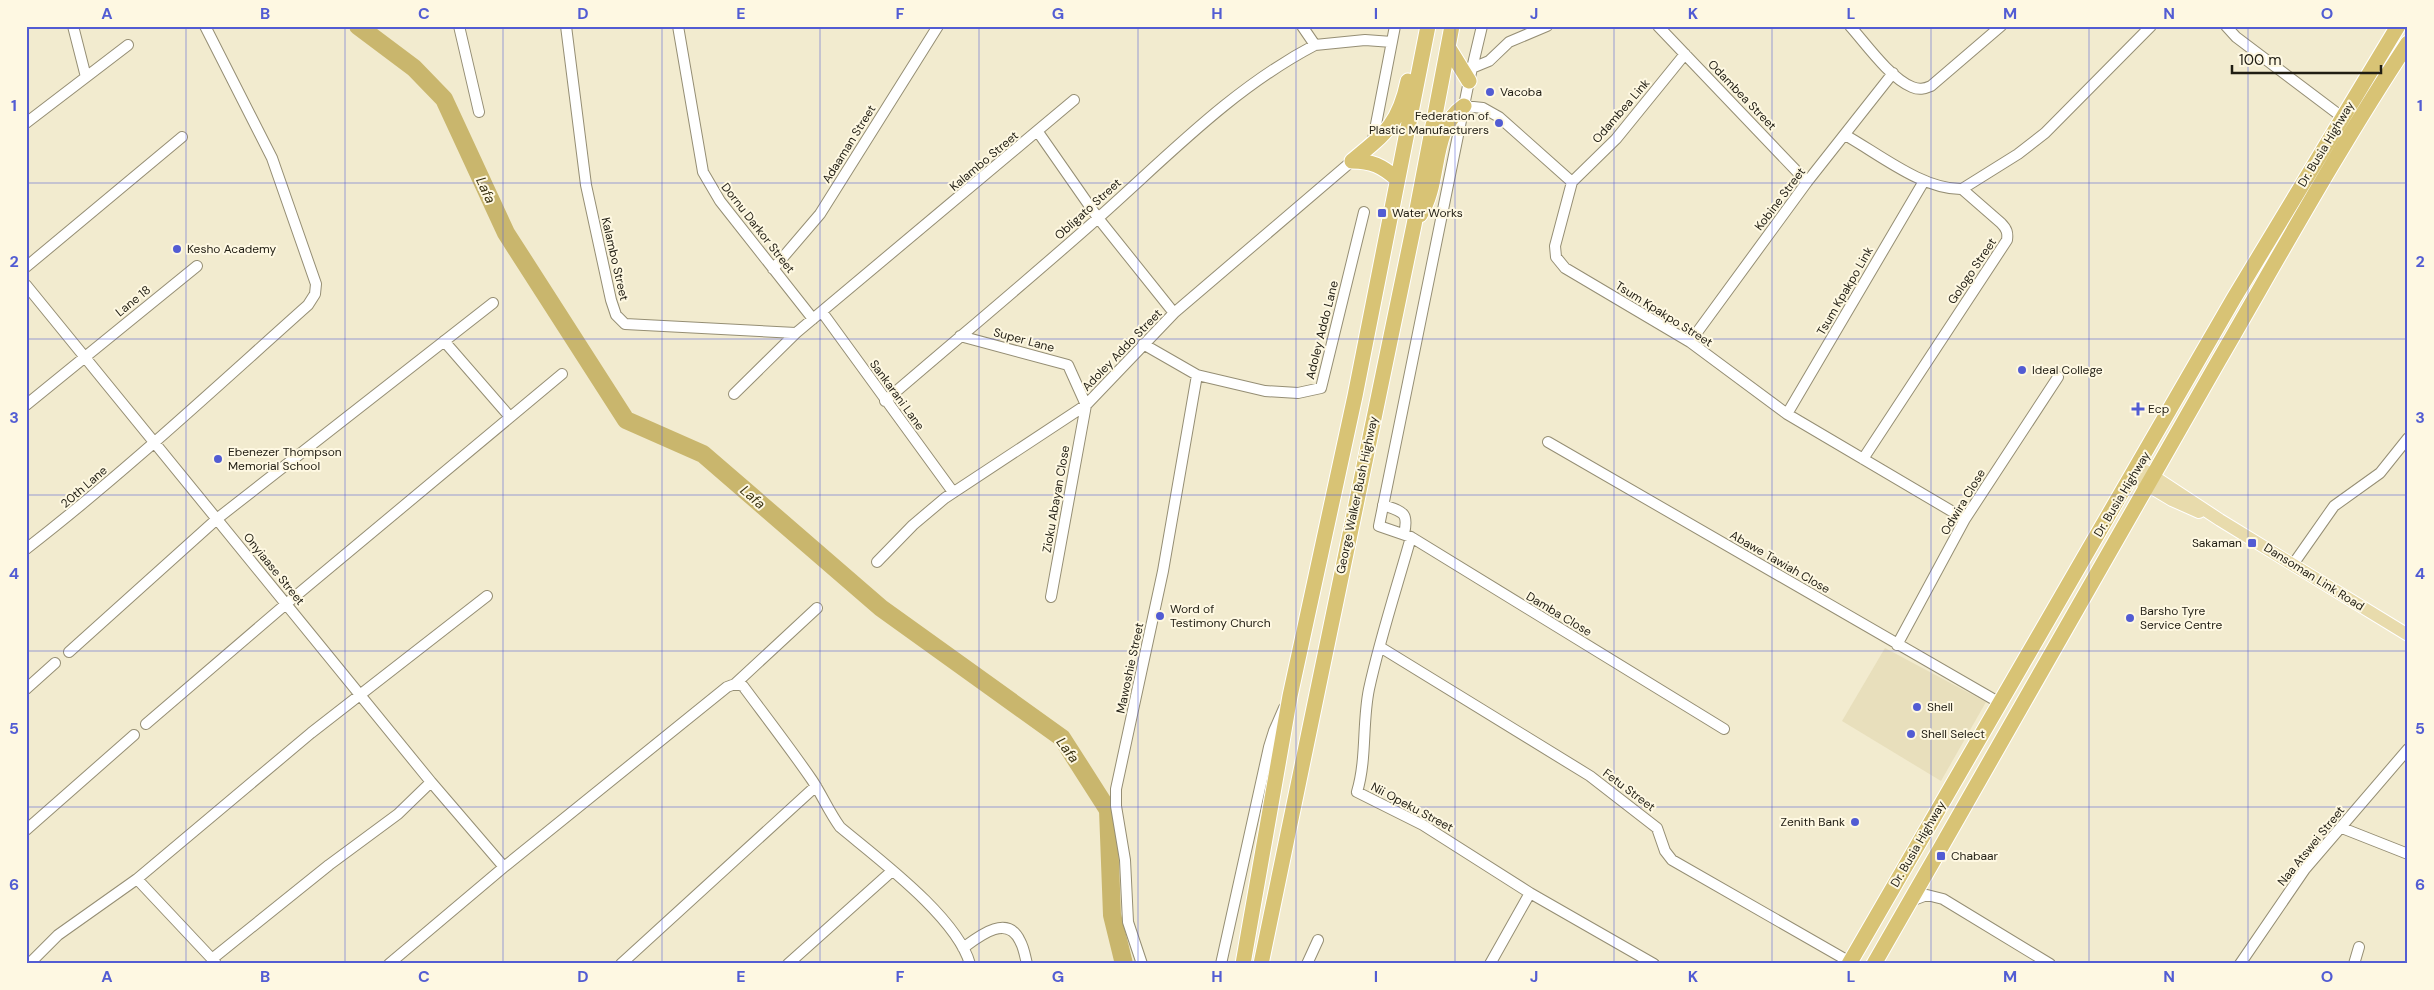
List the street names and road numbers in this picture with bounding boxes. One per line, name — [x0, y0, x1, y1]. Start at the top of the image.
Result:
street label: Odambea Street — [1704, 56, 1780, 134]
street label: Odambea Link — [1589, 75, 1653, 147]
street label: Dr. Busia Highway — [2294, 98, 2358, 190]
street label: Adaaman Street — [818, 102, 880, 186]
street label: Kalambo Street — [946, 127, 1022, 194]
street label: Kobine Street — [1751, 164, 1809, 234]
street label: Obligato Street — [1051, 175, 1125, 243]
street label: Dornu Darkor Street — [718, 180, 798, 277]
street label: Kalambo Street — [598, 216, 632, 302]
street label: Gologo Street — [1944, 235, 2000, 307]
street label: Tsum Kpakpo Link — [1813, 244, 1877, 338]
street label: Tsum Kpakpo Street — [1612, 278, 1716, 351]
street label: Adoley Addo Lane — [1302, 279, 1342, 381]
street label: Lane 18 — [112, 282, 154, 320]
street label: Adoley Addo Street — [1079, 305, 1166, 395]
street label: Super Lane — [992, 324, 1056, 356]
street label: Sankarani Lane — [866, 357, 928, 434]
street label: George Walker Bush Highway — [1332, 414, 1382, 575]
street label: Zioku Abayan Close — [1039, 444, 1073, 554]
street label: Dr. Busia Highway — [2090, 448, 2154, 540]
street label: 20th Lane — [57, 462, 111, 512]
street label: Odwira Close — [1937, 466, 1989, 538]
street label: Abawe Tawiah Close — [1727, 527, 1833, 597]
street label: Onyiaase Street — [240, 530, 308, 609]
street label: Dansoman Link Road — [2261, 540, 2367, 614]
street label: Damba Close — [1523, 588, 1595, 640]
street label: Mawoshie Street — [1113, 621, 1147, 715]
street label: Fetu Street — [1600, 765, 1659, 815]
street label: Nii Opeku Street — [1368, 779, 1456, 836]
street label: Dr. Busia Highway — [1887, 798, 1949, 890]
street label: Naa Atswei Street — [2274, 803, 2348, 889]

